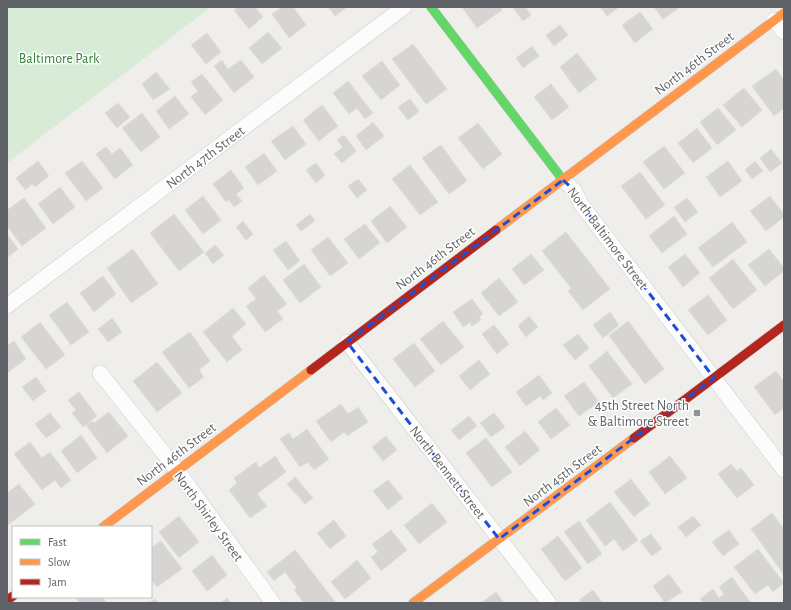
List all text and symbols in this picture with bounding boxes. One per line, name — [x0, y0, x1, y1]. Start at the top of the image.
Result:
street label: North 46th Street — [652, 29, 737, 98]
park label: Baltimore Park — [19, 52, 100, 66]
street label: North 47th Street — [164, 124, 248, 192]
street label: North Baltimore Street — [564, 185, 650, 293]
street label: North 46th Street — [393, 224, 478, 293]
place label: 45th Street North & Baltimore Street — [588, 399, 690, 429]
marker: 45th Street North & Baltimore Street — [692, 408, 702, 418]
street label: North 46th Street — [134, 420, 219, 489]
street label: North Bennett Street — [407, 424, 488, 522]
street label: North 45th Street — [521, 442, 605, 510]
street label: North Shirley Street — [171, 469, 246, 565]
legend — [12, 526, 152, 598]
text: Fast — [48, 536, 67, 548]
text: Slow — [48, 556, 70, 568]
text: Jam — [48, 576, 67, 588]

